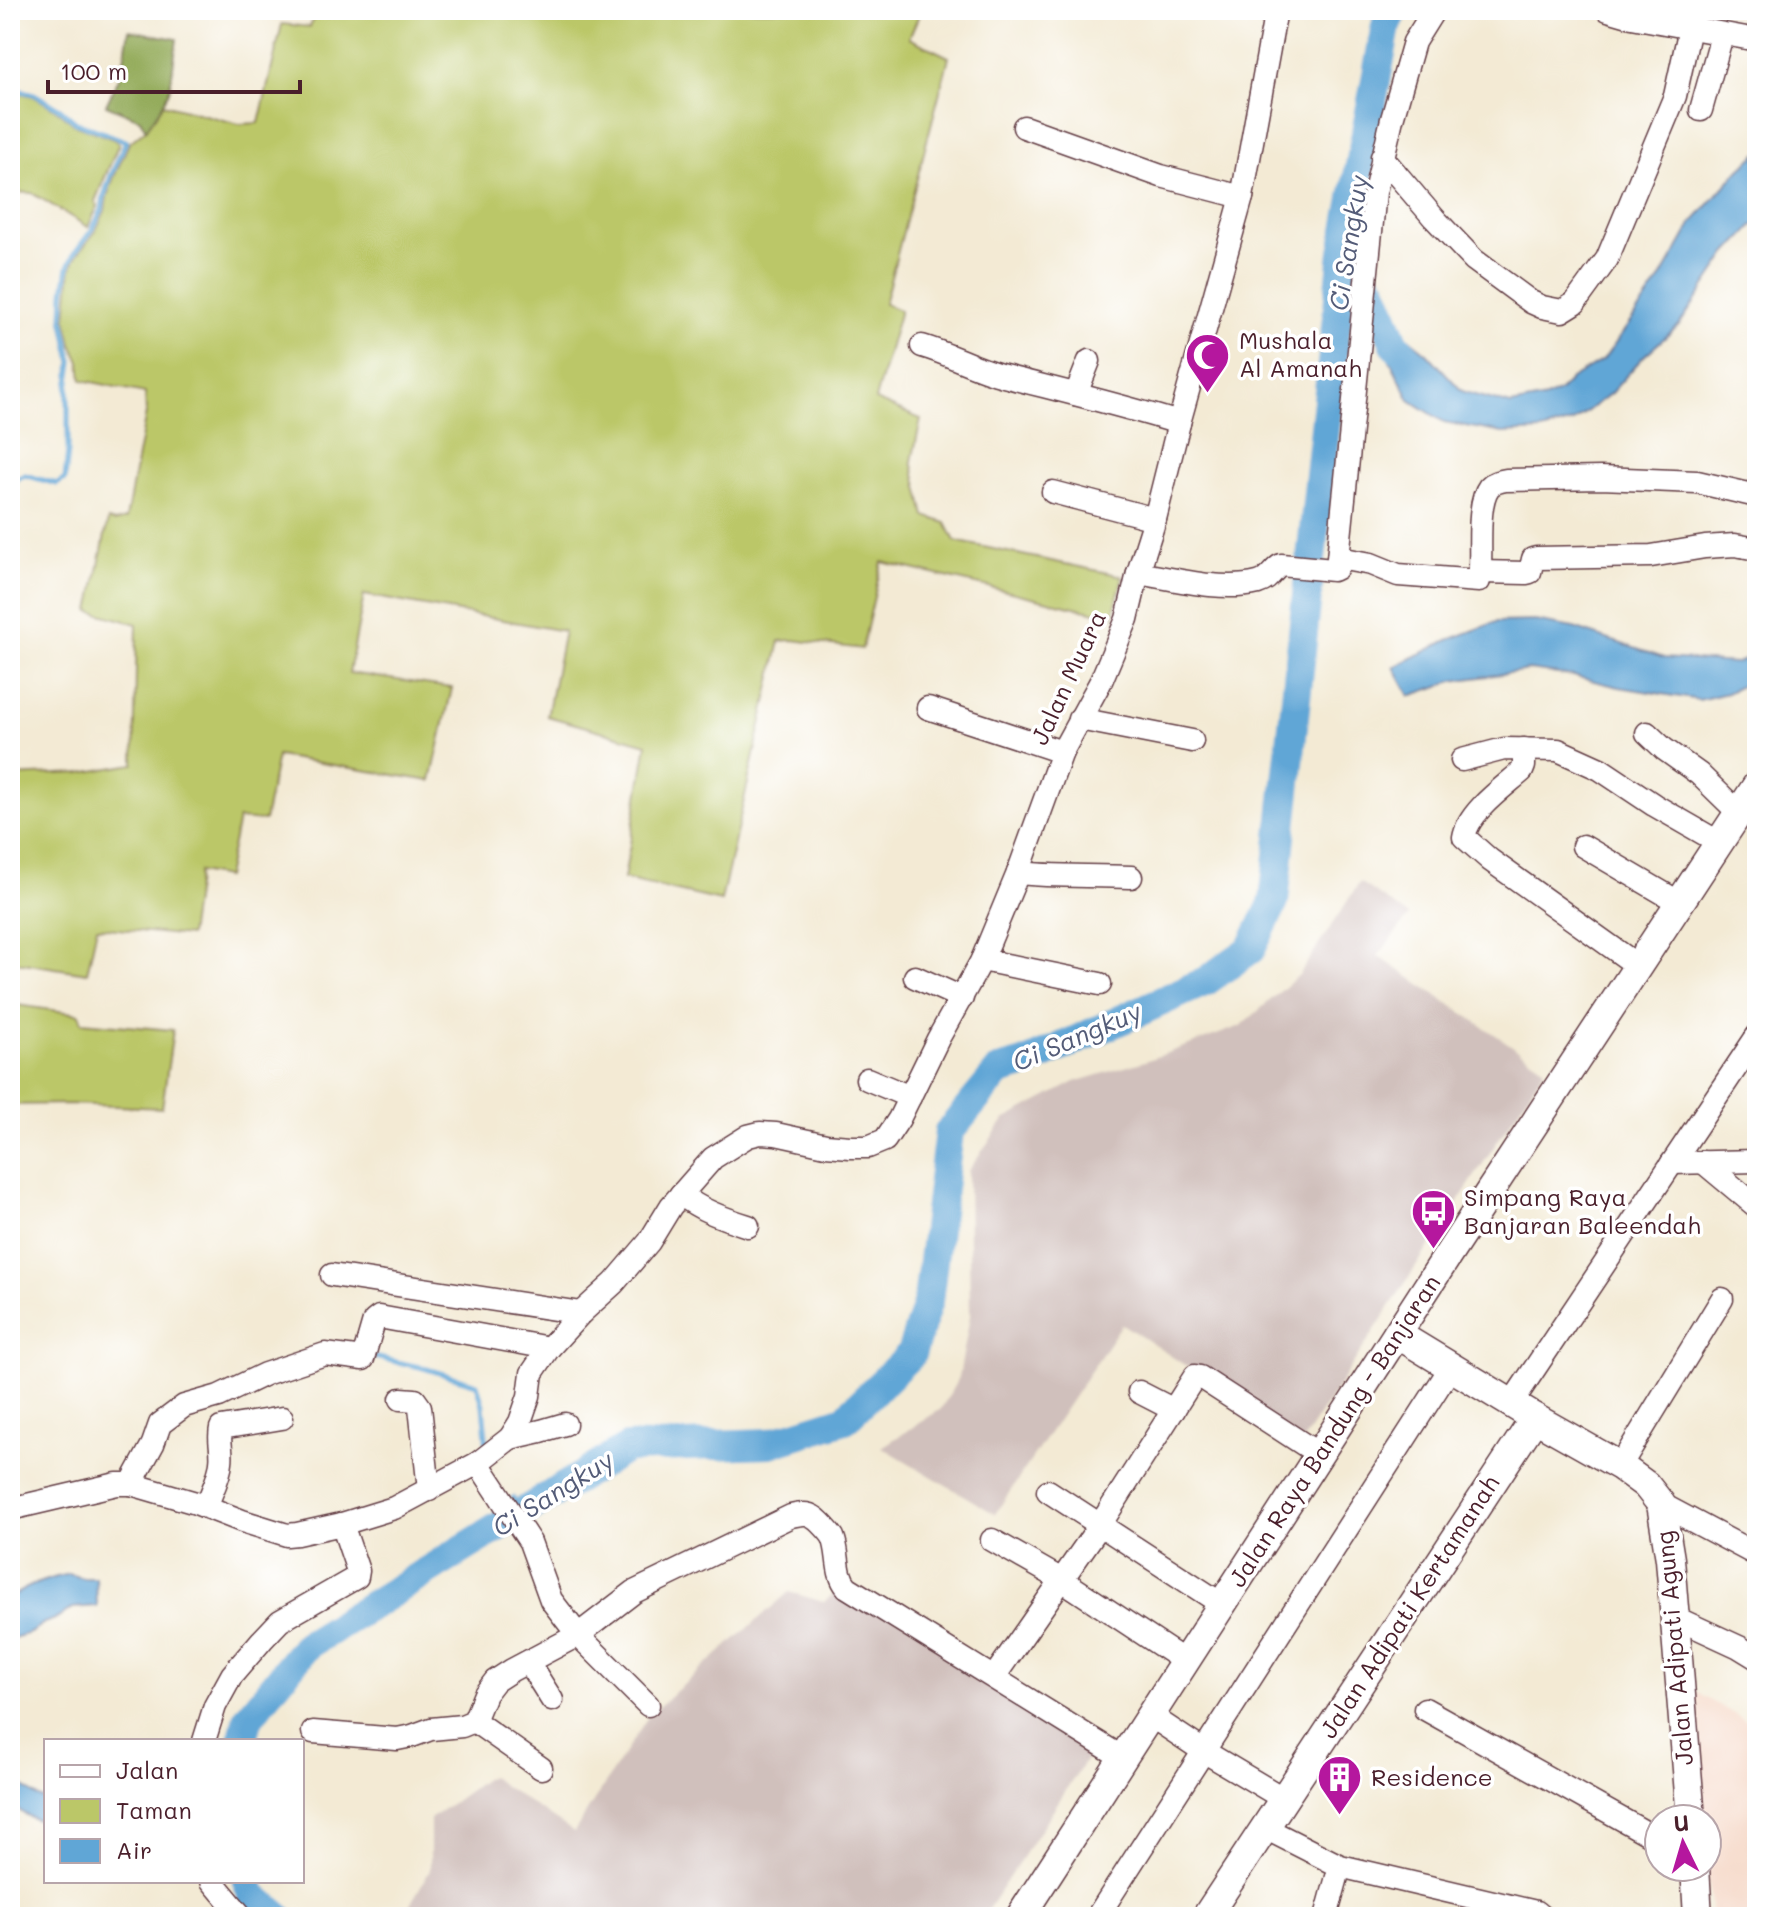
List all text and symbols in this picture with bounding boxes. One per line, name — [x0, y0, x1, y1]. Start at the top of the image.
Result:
scale bar — [48, 44, 300, 94]
text: 100 m — [60, 55, 127, 86]
water label: Ci Sangkuy — [1321, 172, 1376, 313]
place label: Mushala Al Amanah — [1239, 324, 1362, 383]
mosque icon: Mushala Al Amanah — [1184, 331, 1232, 394]
street label: Jalan Muara — [1023, 605, 1112, 749]
water label: Ci Sangkuy — [1007, 994, 1147, 1078]
place label: Simpang Raya Banjaran Baleendah — [1464, 1181, 1701, 1240]
bus stop icon: Simpang Raya Banjaran Baleendah — [1409, 1188, 1457, 1251]
street label: Jalan Raya Bandung - Banjaran — [1221, 1268, 1446, 1592]
water label: Ci Sangkuy — [485, 1442, 620, 1544]
street label: Jalan Adipati Kertamanah — [1312, 1469, 1505, 1744]
street label: Jalan Adipati Agung — [1648, 1529, 1699, 1767]
legend — [44, 1739, 304, 1883]
text: Jalan — [116, 1754, 178, 1785]
building icon: Residence — [1316, 1754, 1364, 1817]
place label: Residence — [1371, 1761, 1493, 1792]
text: Taman — [116, 1794, 192, 1825]
north arrow — [1643, 1803, 1723, 1883]
text: U — [1672, 1807, 1690, 1838]
text: Air — [116, 1834, 152, 1865]

